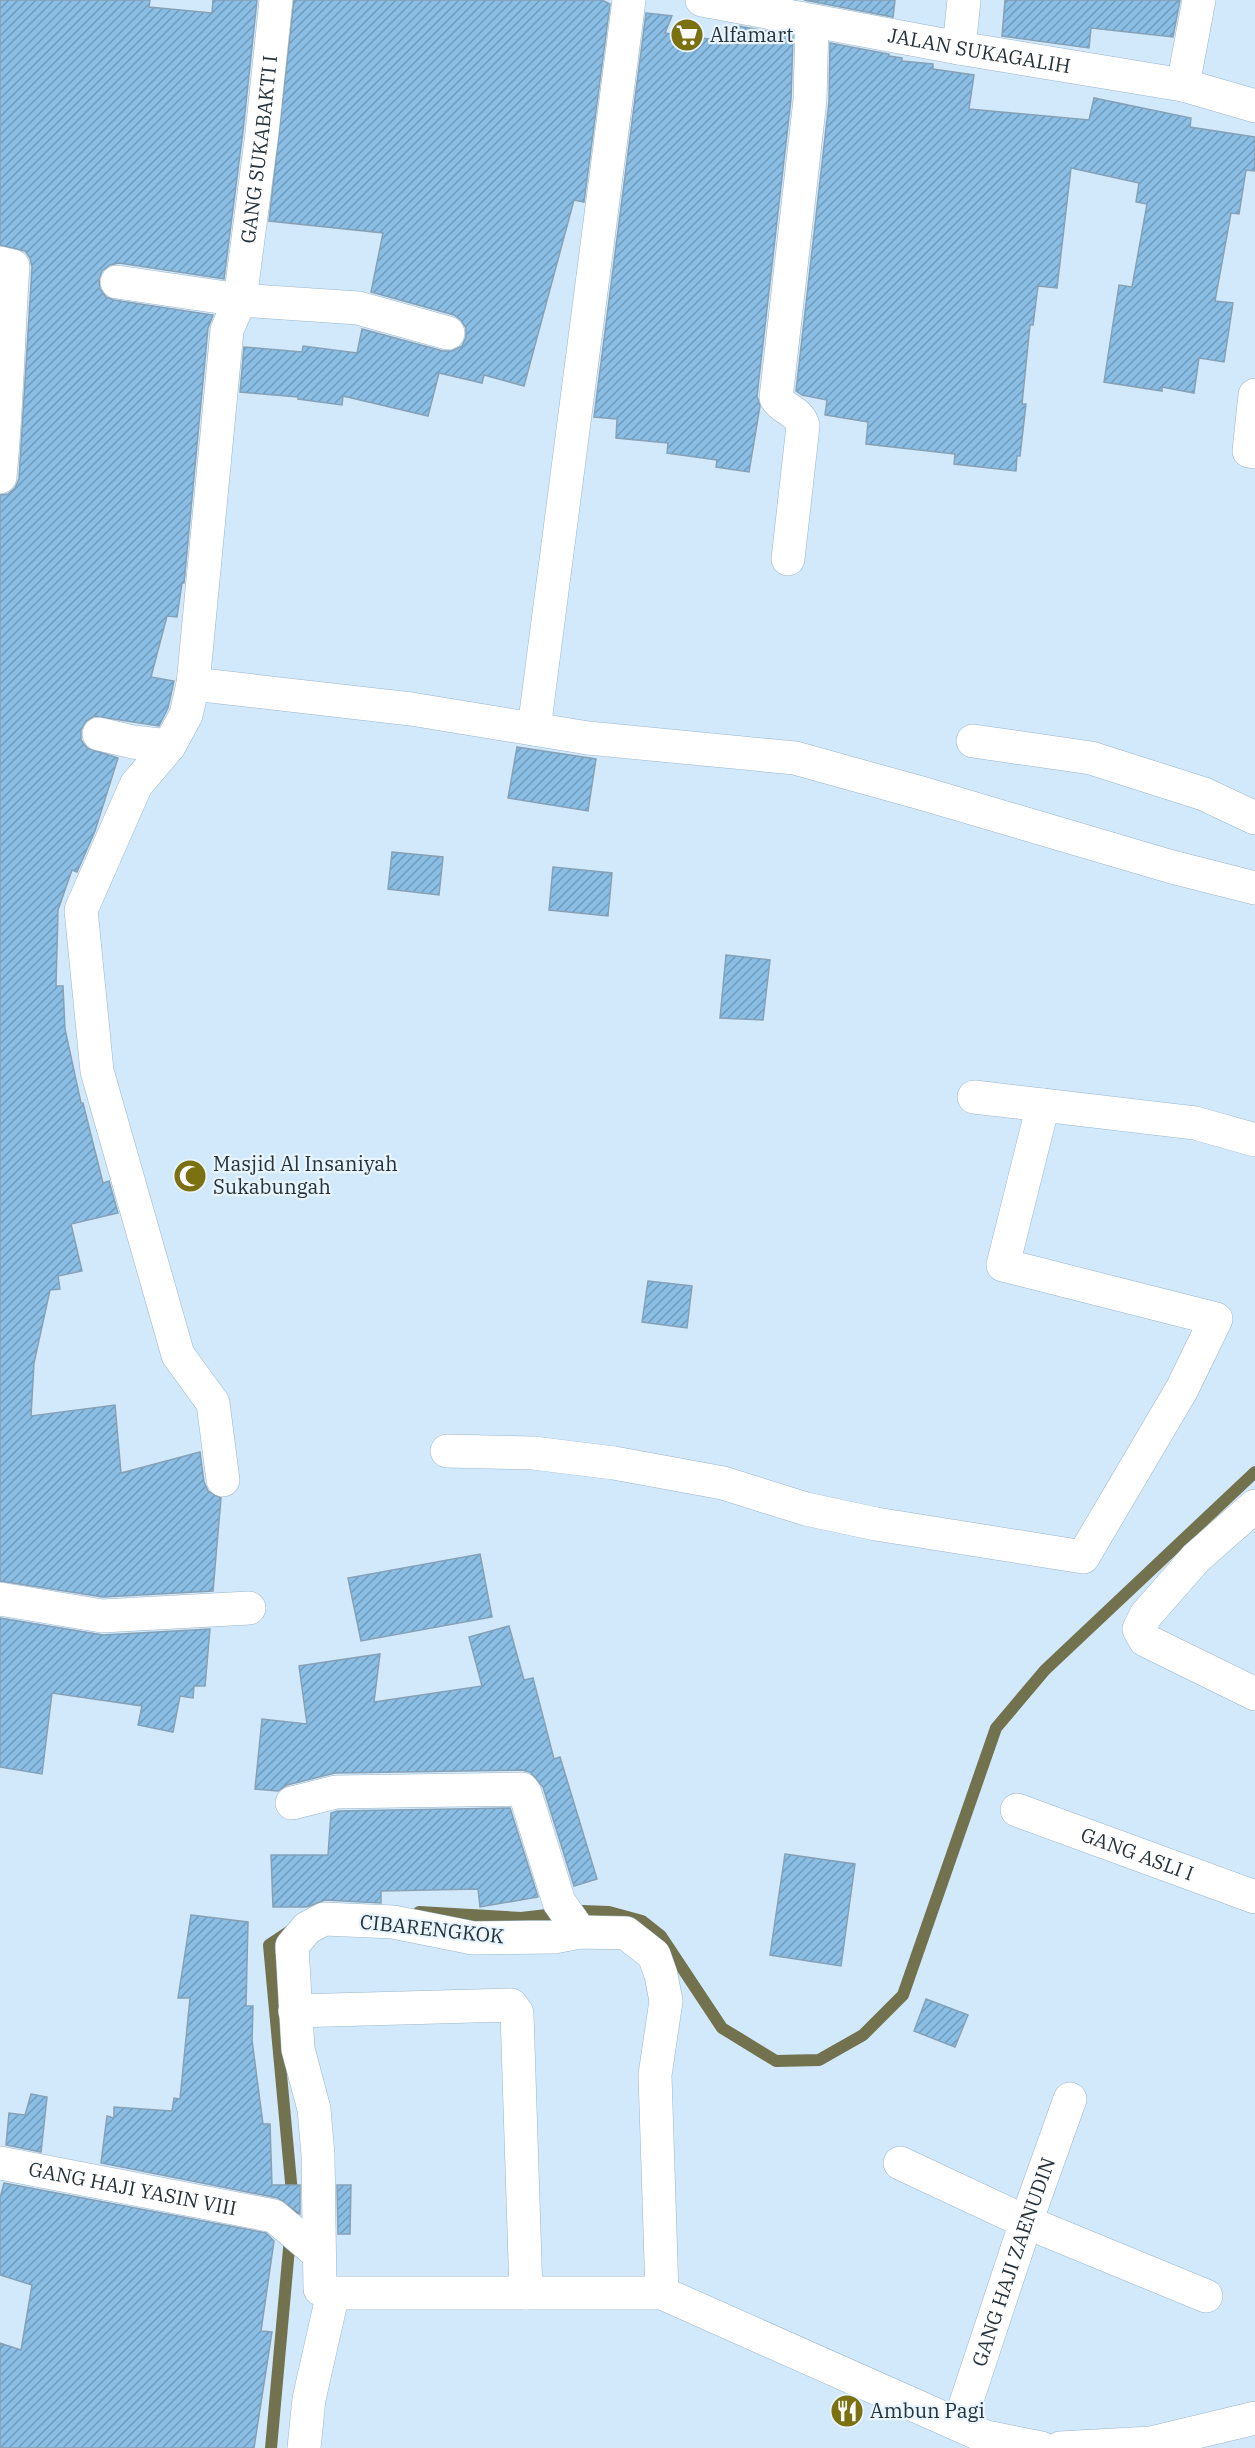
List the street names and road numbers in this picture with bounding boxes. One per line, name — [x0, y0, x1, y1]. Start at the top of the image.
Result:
street label: JALAN SUKAGALIH — [886, 21, 1073, 79]
street label: GANG SUKABAKTI I — [234, 54, 283, 245]
street label: GANG ASLI I — [1077, 1820, 1198, 1886]
street label: CIBARENGKOK — [359, 1908, 506, 1950]
street label: GANG HAJI ZAENUDIN — [965, 2153, 1061, 2370]
street label: GANG HAJI YASIN VIII — [26, 2155, 239, 2221]

